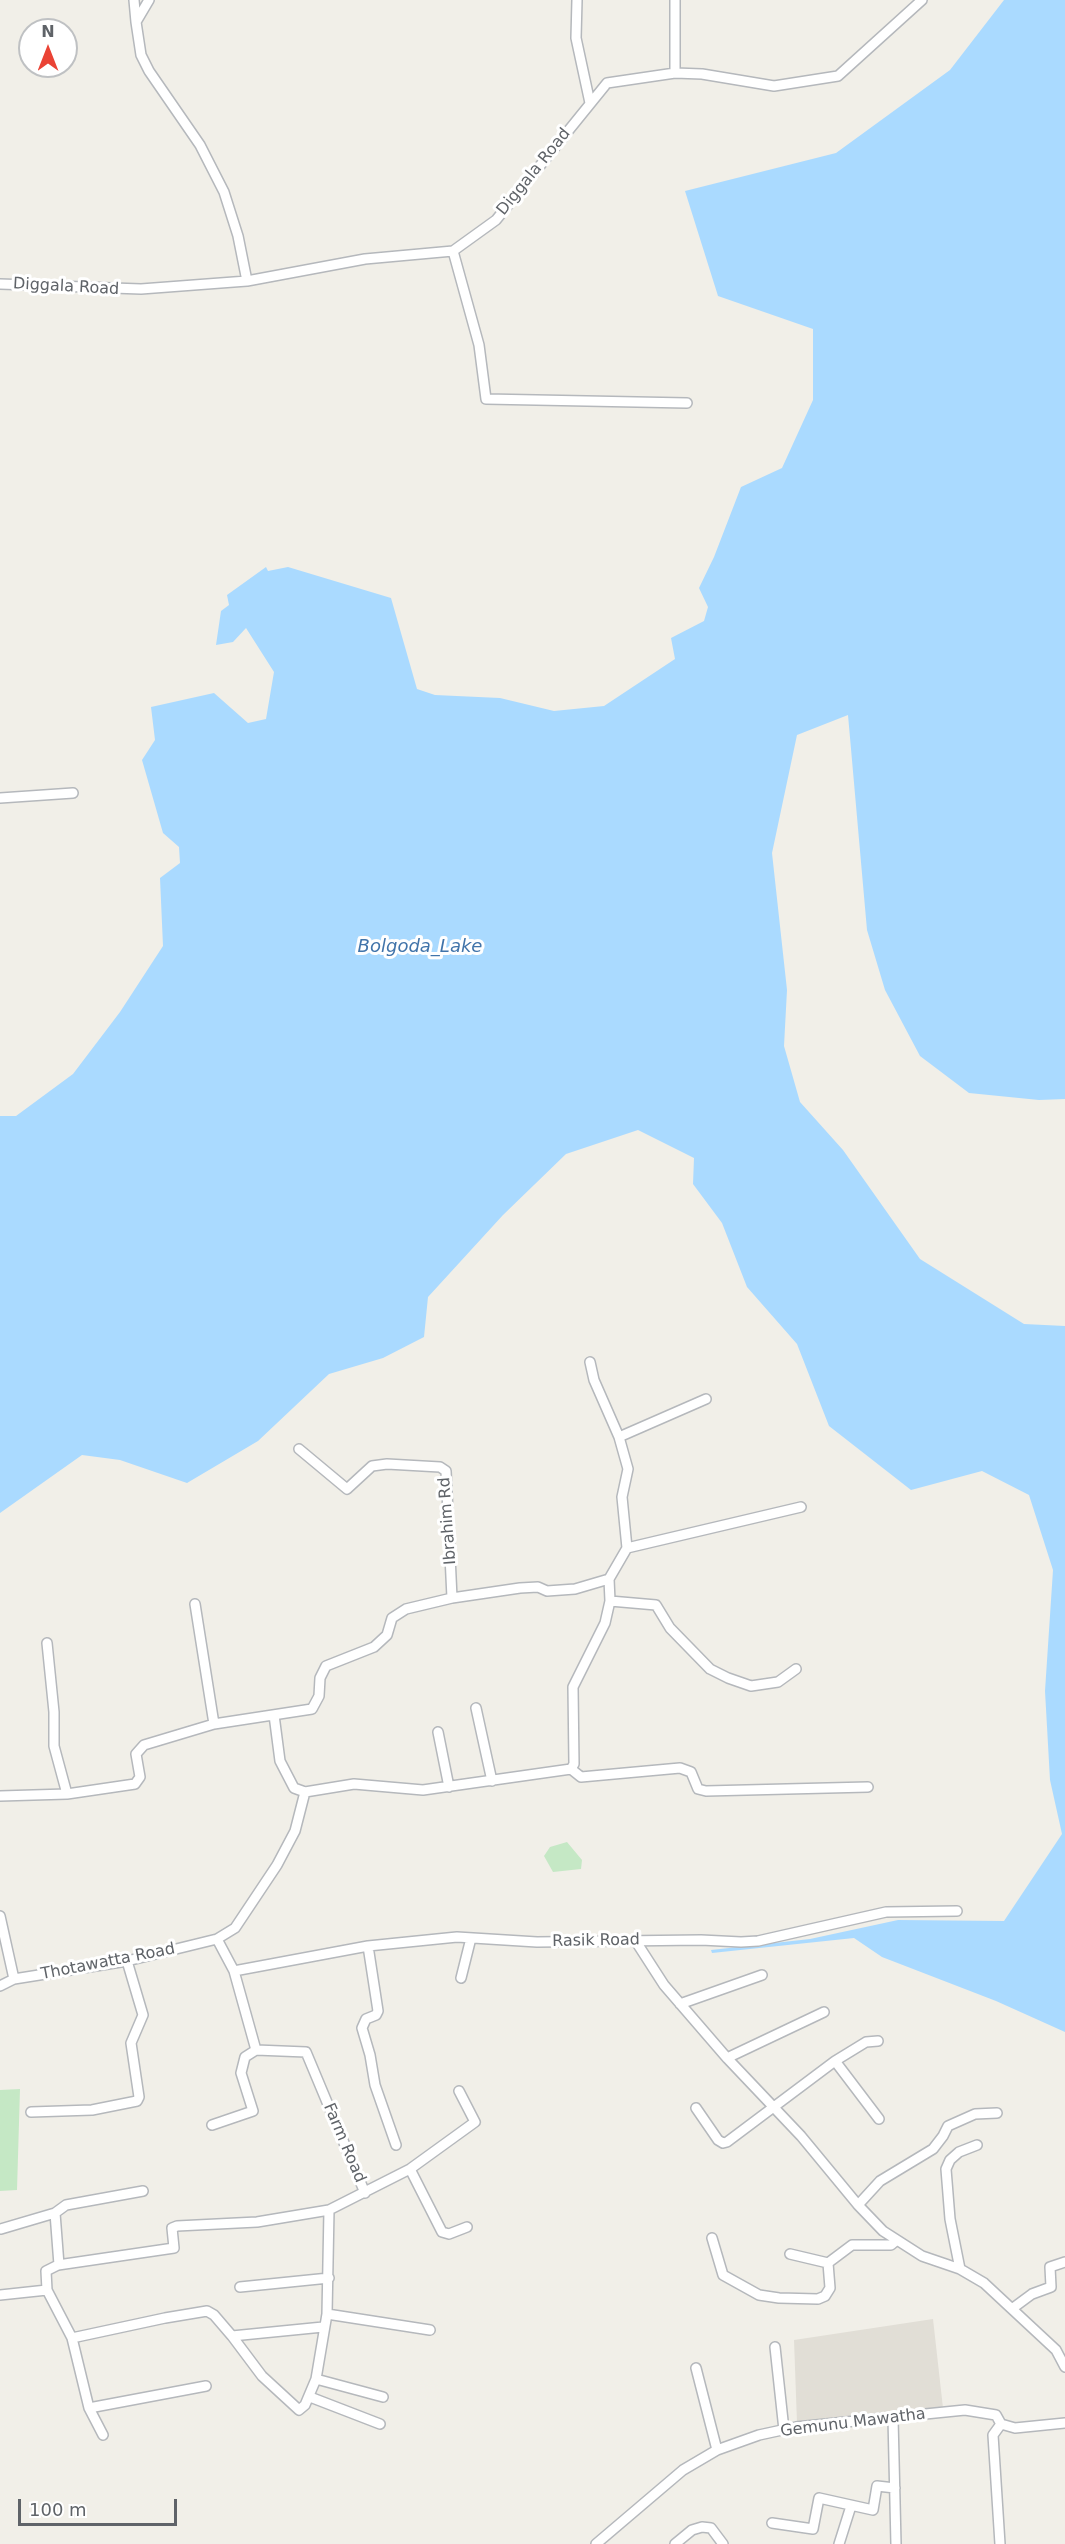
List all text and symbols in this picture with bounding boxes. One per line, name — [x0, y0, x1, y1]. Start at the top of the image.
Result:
north arrow — [18, 18, 78, 78]
text: N — [41, 22, 55, 41]
street label: Diggala Road — [493, 125, 575, 219]
street label: Diggala Road — [12, 275, 120, 299]
water label: Bolgoda_Lake — [358, 936, 482, 958]
street label: Ibrahim Rd — [435, 1477, 461, 1565]
street label: Rasik Road — [552, 1931, 640, 1951]
street label: Thotawatta Road — [39, 1940, 177, 1984]
street label: Farm Road — [319, 2100, 369, 2186]
street label: Gemunu Mawatha — [779, 2405, 927, 2441]
scale bar — [21, 2487, 180, 2525]
text: 100 m — [29, 2499, 87, 2520]

